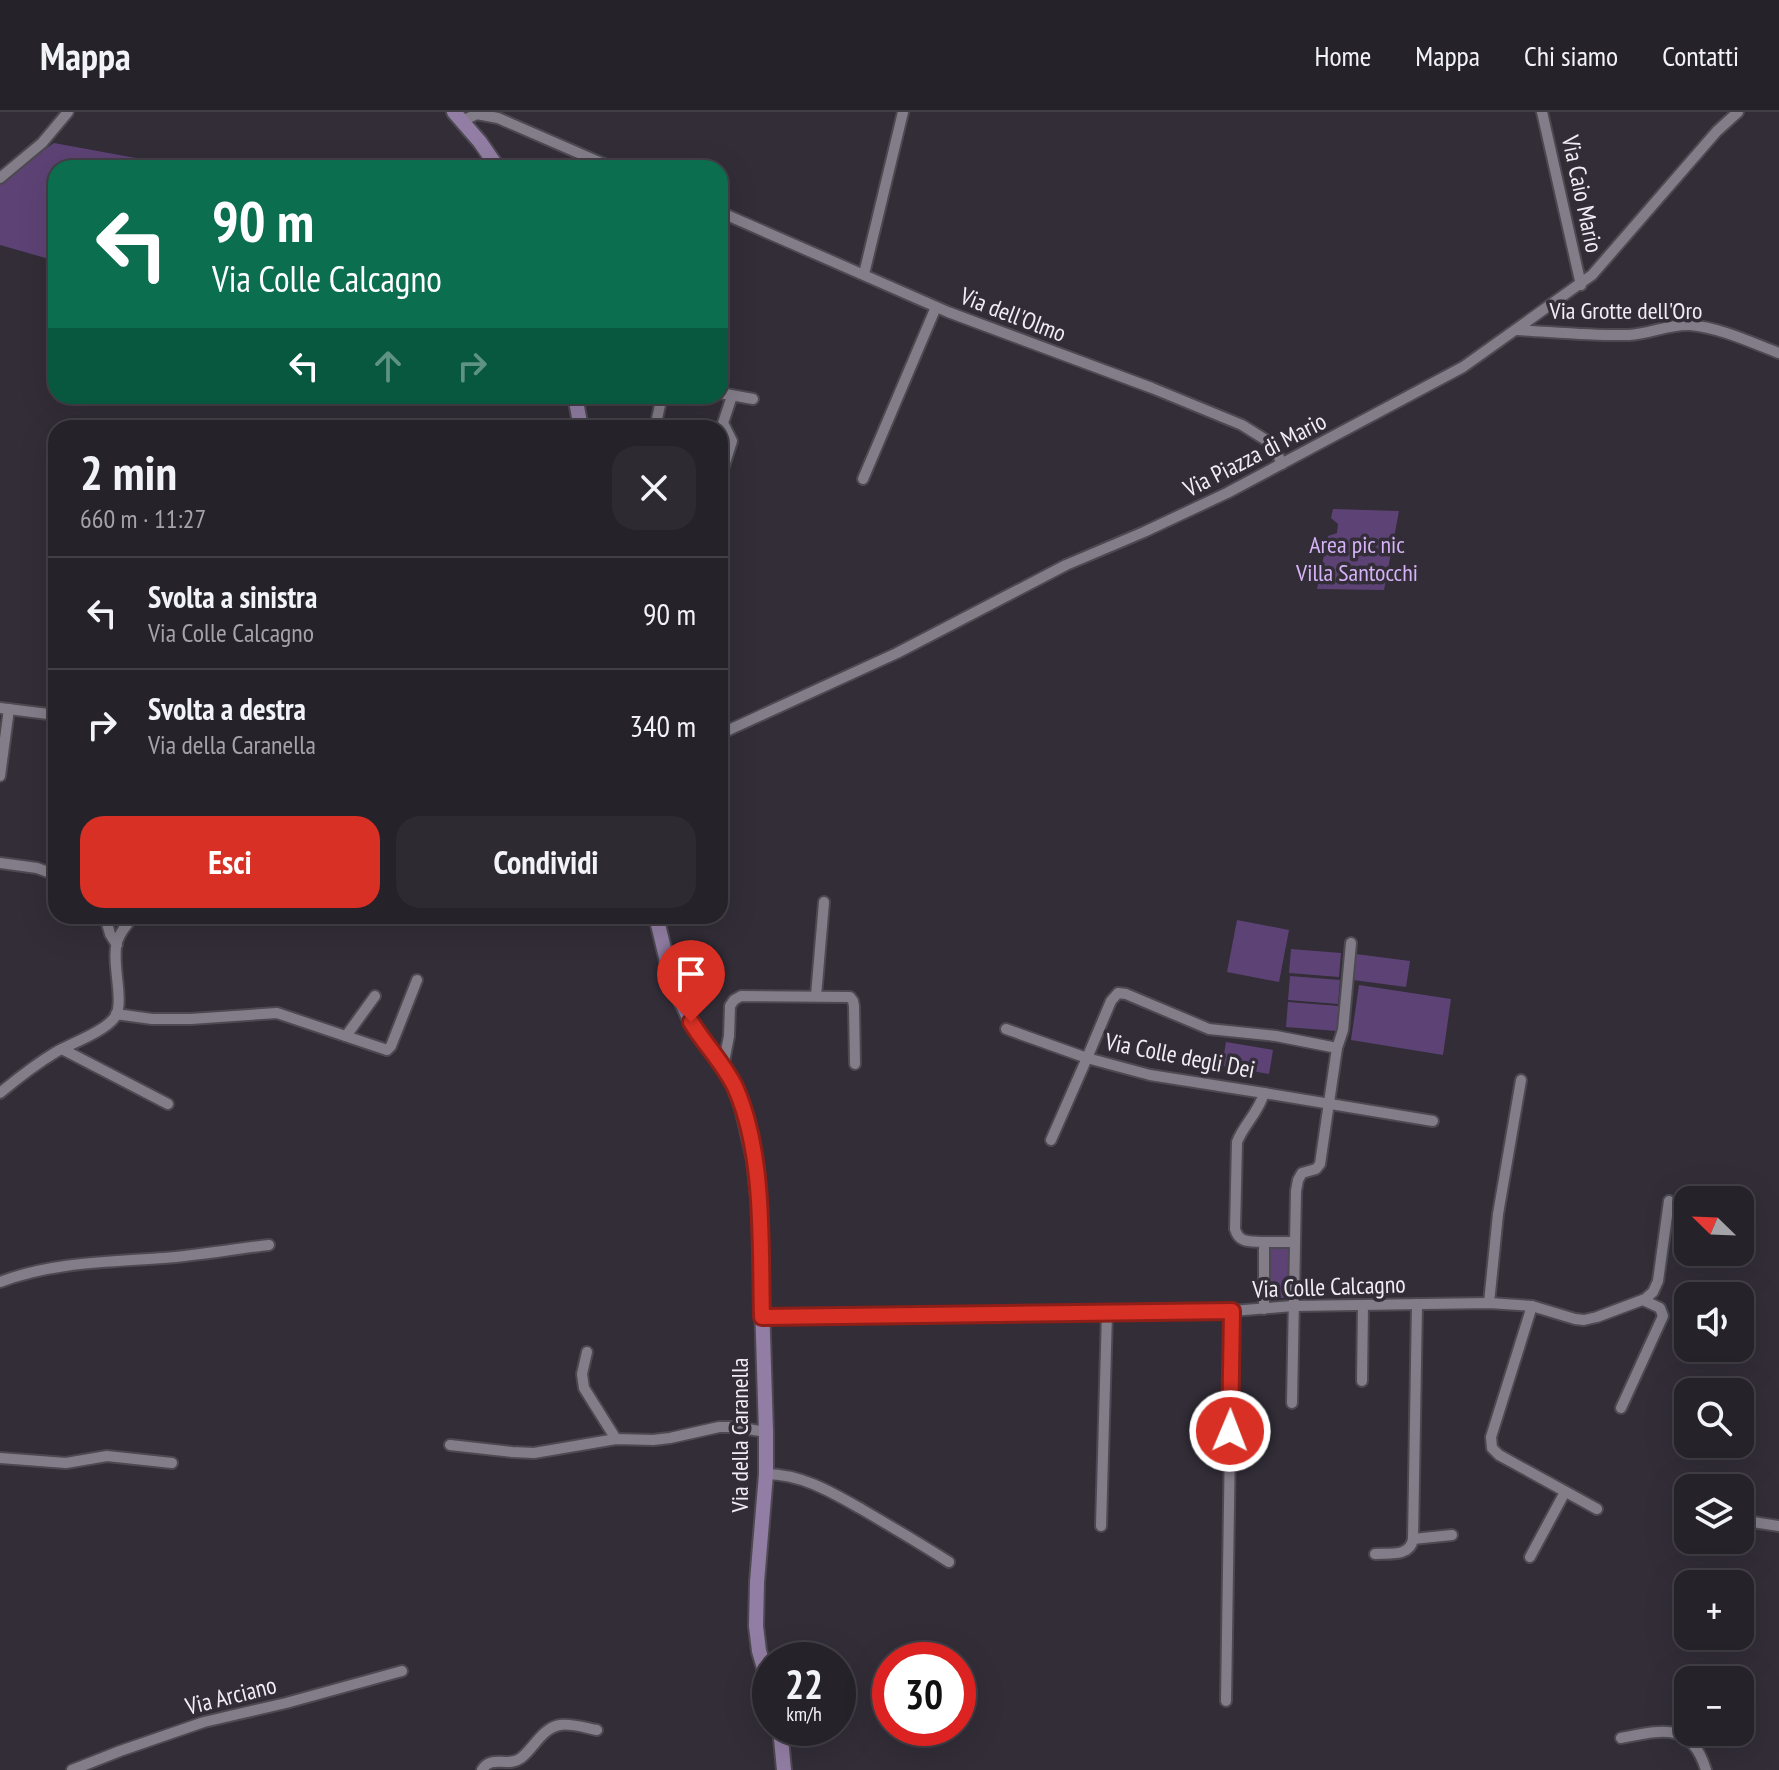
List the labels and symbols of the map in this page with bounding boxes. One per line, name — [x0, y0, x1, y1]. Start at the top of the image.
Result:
street label: Via Caio Mario — [1555, 131, 1610, 255]
street label: Via dell'Olmo — [955, 280, 1070, 349]
street label: Via Grotte dell'Oro — [1549, 295, 1702, 326]
street label: Via Piazza di Mario — [1177, 405, 1331, 504]
park label: Area pic nic Villa Santocchi — [1295, 529, 1418, 588]
pin — [657, 940, 725, 1022]
street label: Via Colle degli Dei — [1102, 1026, 1258, 1085]
north arrow — [1674, 1186, 1754, 1266]
street label: Via Colle Calcagno — [1251, 1268, 1406, 1305]
street label: Via della Caranella — [724, 1358, 755, 1513]
position arrow — [1188, 1389, 1272, 1473]
speed limit sign: 30 — [872, 1642, 976, 1746]
street label: Via Arciano — [181, 1669, 280, 1722]

